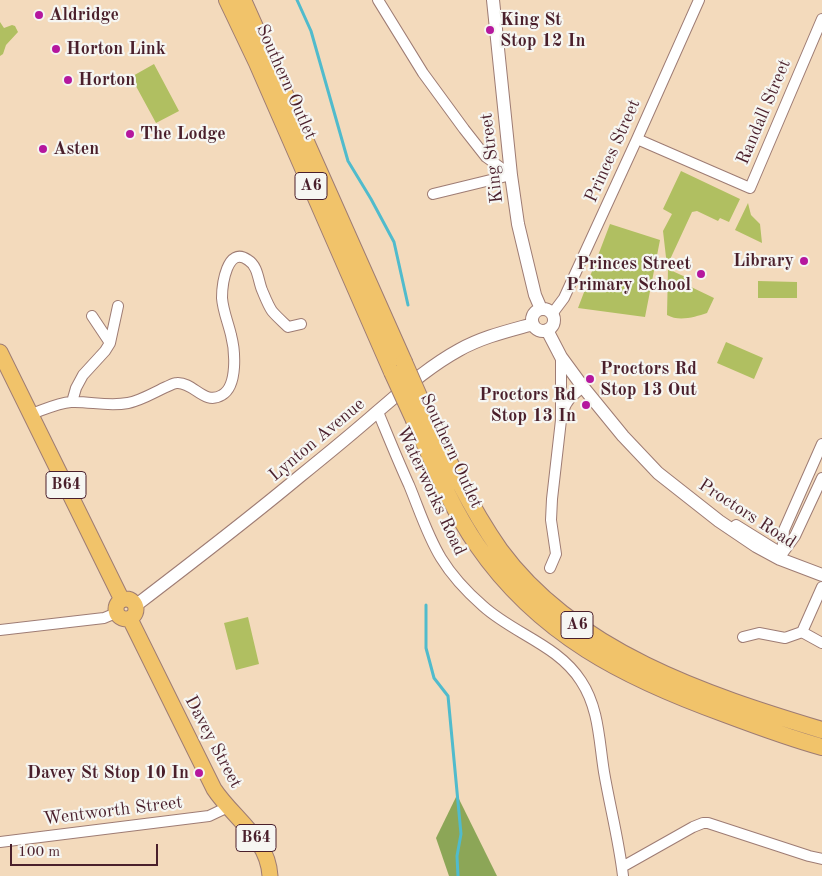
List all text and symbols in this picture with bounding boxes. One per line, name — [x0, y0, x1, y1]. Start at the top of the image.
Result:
place label: Aldridge — [49, 4, 119, 26]
marker: Aldridge — [33, 9, 45, 21]
place label: King St Stop 12 In — [500, 9, 585, 52]
street label: Southern Outlet — [251, 21, 321, 143]
marker: King St Stop 12 In — [484, 24, 496, 36]
place label: Horton Link — [66, 38, 166, 60]
marker: Horton Link — [50, 43, 62, 55]
street label: Randall Street — [732, 56, 796, 168]
place label: Horton — [78, 69, 135, 91]
marker: Horton — [62, 74, 74, 86]
street label: Princes Street — [581, 96, 645, 206]
street label: King Street — [476, 112, 508, 204]
place label: The Lodge — [140, 123, 226, 145]
marker: The Lodge — [124, 128, 136, 140]
place label: Asten — [53, 138, 99, 160]
marker: Asten — [37, 143, 49, 155]
road number: A6 — [295, 172, 327, 200]
place label: Library — [733, 250, 794, 272]
place label: Princes Street Primary School — [566, 253, 691, 296]
marker: Library — [798, 255, 810, 267]
marker: Princes Street Primary School — [695, 268, 707, 280]
place label: Proctors Rd Stop 13 Out — [600, 358, 697, 400]
marker: Proctors Rd Stop 13 Out — [584, 373, 596, 385]
place label: Proctors Rd Stop 13 In — [479, 384, 576, 426]
street label: Southern Outlet — [415, 390, 487, 512]
street label: Lynton Avenue — [265, 394, 369, 486]
marker: Proctors Rd Stop 13 In — [580, 399, 592, 411]
street label: Waterworks Road — [392, 423, 470, 559]
road number: B64 — [46, 472, 86, 498]
street label: Proctors Road — [694, 474, 800, 554]
road number: A6 — [561, 612, 593, 638]
street label: Davey Street — [180, 692, 246, 792]
place label: Davey St Stop 10 In — [27, 762, 189, 784]
marker: Davey St Stop 10 In — [193, 767, 205, 779]
street label: Wentworth Street — [42, 792, 184, 830]
road number: B64 — [236, 824, 276, 851]
scale bar — [12, 834, 160, 866]
text: 100 m — [18, 845, 60, 860]

